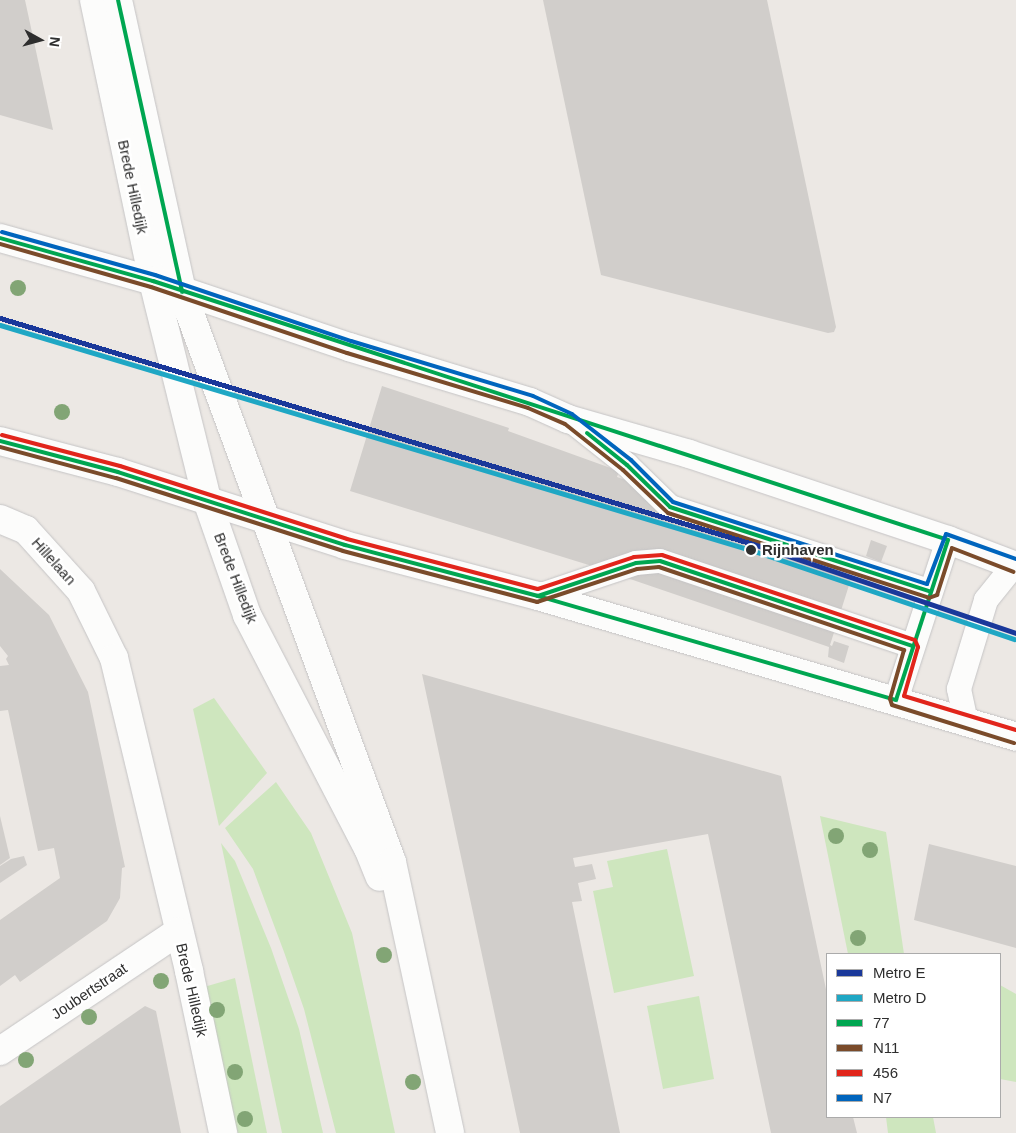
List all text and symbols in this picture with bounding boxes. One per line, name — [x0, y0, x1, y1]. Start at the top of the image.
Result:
north arrow — [15, 15, 65, 65]
text: N — [46, 36, 63, 48]
street label: Brede Hilledijk — [114, 138, 152, 236]
street label: Brede Hilledijk — [210, 530, 262, 626]
street label: Hillelaan — [28, 534, 80, 588]
place label: Rijnhaven — [762, 541, 834, 559]
marker: Rijnhaven — [744, 543, 758, 557]
street label: Brede Hilledijk — [172, 941, 212, 1039]
legend — [826, 953, 1001, 1118]
street label: Joubertstraat — [48, 959, 130, 1023]
text: Metro E — [873, 964, 926, 981]
text: Metro D — [873, 989, 926, 1006]
text: 77 — [873, 1014, 890, 1031]
text: N11 — [873, 1039, 899, 1056]
text: 456 — [873, 1064, 898, 1081]
text: N7 — [873, 1089, 892, 1106]

